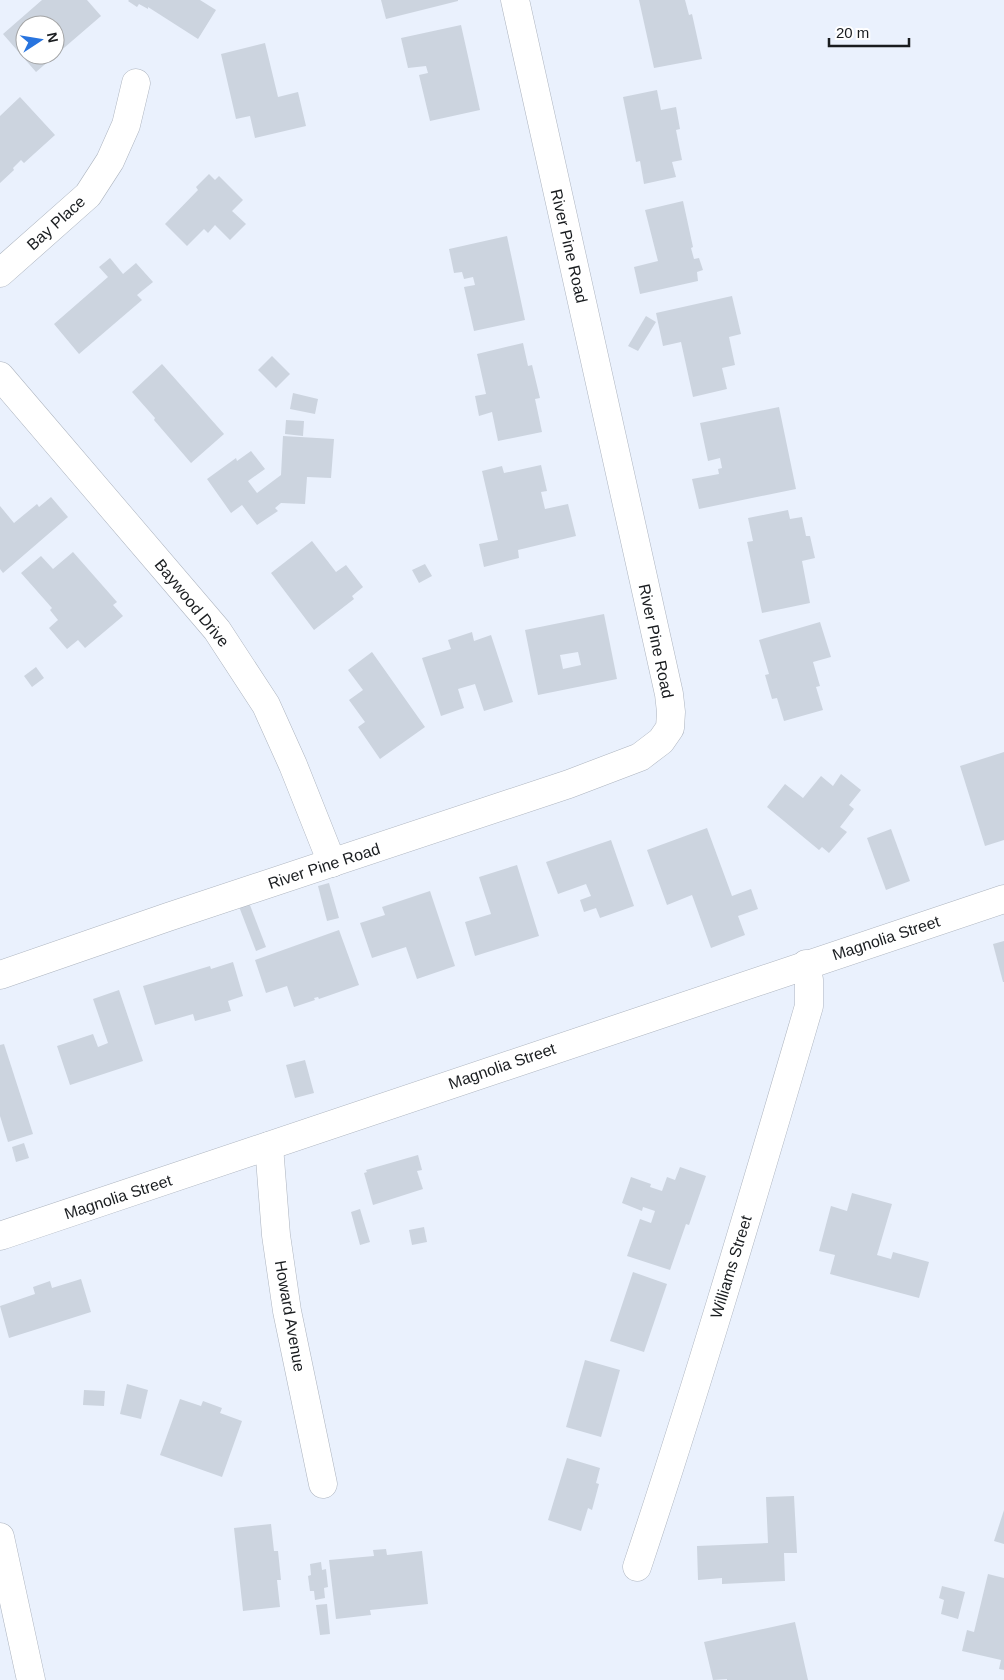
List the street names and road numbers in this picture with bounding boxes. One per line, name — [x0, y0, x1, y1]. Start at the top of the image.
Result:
street label: River Pine Road — [548, 187, 590, 305]
street label: Bay Place — [24, 193, 89, 253]
street label: Baywood Drive — [152, 556, 233, 650]
street label: River Pine Road — [636, 582, 676, 700]
street label: River Pine Road — [266, 840, 382, 892]
street label: Magnolia Street — [830, 912, 942, 963]
street label: Magnolia Street — [446, 1040, 558, 1092]
street label: Magnolia Street — [62, 1171, 174, 1222]
street label: Williams Street — [707, 1213, 755, 1320]
street label: Howard Avenue — [272, 1259, 308, 1373]

